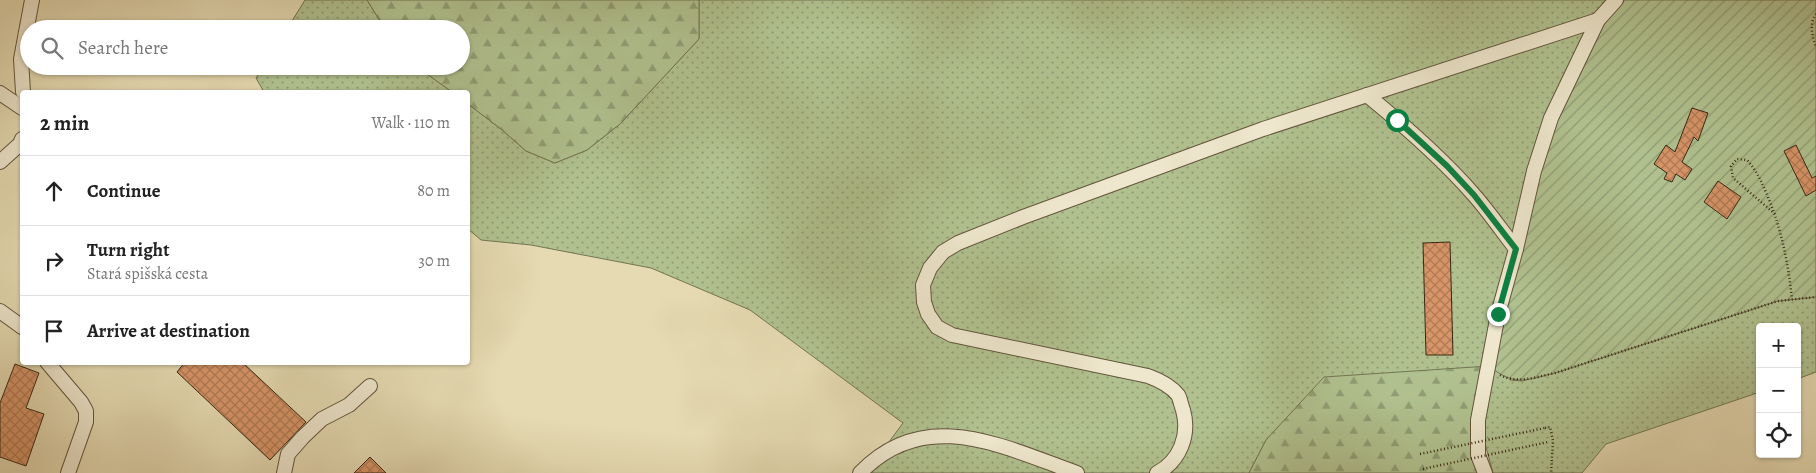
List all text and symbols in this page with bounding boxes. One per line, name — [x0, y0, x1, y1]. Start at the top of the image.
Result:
search box — [20, 20, 470, 75]
icon: search — [38, 34, 66, 62]
text: Search here — [78, 35, 168, 61]
text: 2 min — [40, 109, 89, 137]
route start — [1386, 109, 1409, 132]
text: Walk · 110 m — [372, 112, 450, 134]
icon: ahead — [40, 177, 68, 205]
text: Continue — [87, 178, 161, 204]
text: 80 m — [417, 180, 450, 202]
text: Turn right — [87, 237, 169, 263]
icon: right — [40, 247, 68, 275]
text: 30 m — [418, 250, 450, 272]
text: Stará spišská cesta — [87, 263, 208, 285]
route end — [1487, 303, 1510, 326]
icon: arrive — [40, 317, 68, 345]
text: Arrive at destination — [87, 318, 250, 344]
map controls — [1756, 323, 1801, 458]
button: + — [1756, 323, 1801, 368]
button: − — [1756, 368, 1801, 413]
button: locate — [1756, 413, 1801, 458]

